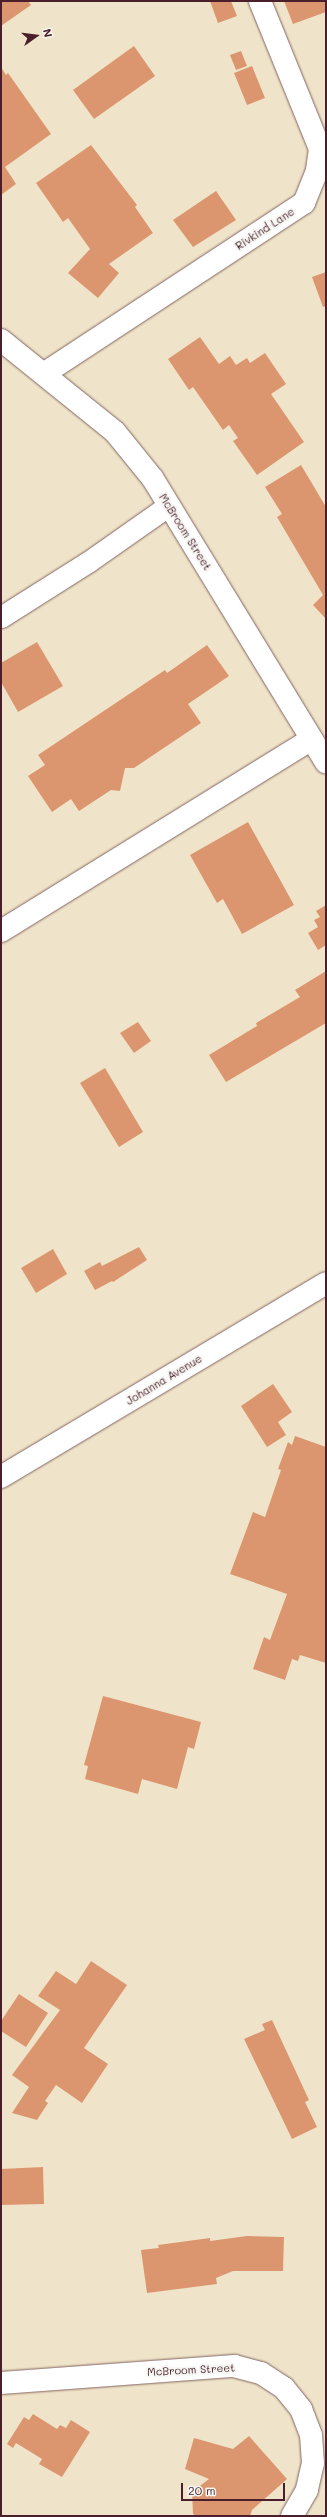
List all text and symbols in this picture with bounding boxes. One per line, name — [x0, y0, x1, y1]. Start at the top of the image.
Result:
north arrow — [16, 16, 56, 56]
text: N — [40, 27, 56, 39]
street label: Rivkind Lane — [233, 205, 297, 253]
street label: McBroom Street — [156, 491, 214, 573]
street label: Johanna Avenue — [124, 1352, 204, 1408]
street label: McBroom Street — [147, 2361, 235, 2379]
scale bar — [183, 2475, 287, 2501]
text: 20 m — [188, 2482, 216, 2498]

